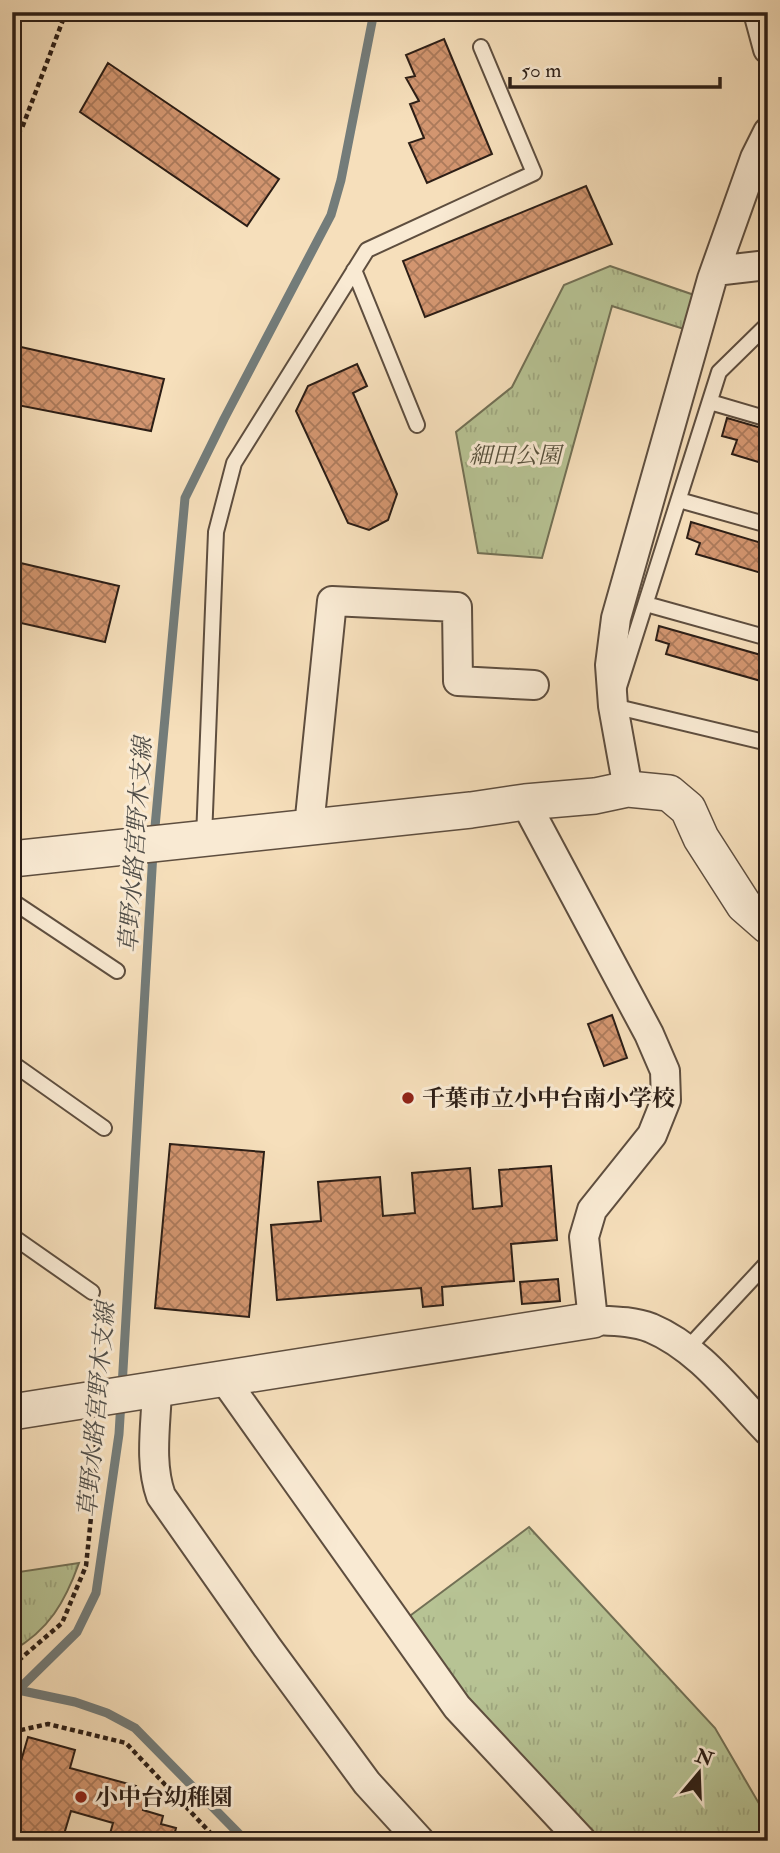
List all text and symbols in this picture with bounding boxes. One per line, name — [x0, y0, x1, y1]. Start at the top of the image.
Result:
scale bar — [510, 46, 720, 90]
text: 50 m — [521, 57, 562, 84]
park label: 細田公園 — [469, 441, 565, 470]
water label: 草野水路宮野木支線 — [113, 733, 159, 954]
place label: 千葉市立小中台南小学校 — [422, 1084, 675, 1113]
marker: 千葉市立小中台南小学校 — [400, 1090, 416, 1106]
water label: 草野水路宮野木支線 — [72, 1298, 122, 1519]
north arrow — [664, 1738, 734, 1808]
text: N — [691, 1743, 717, 1772]
place label: 小中台幼稚園 — [95, 1783, 233, 1812]
marker: 小中台幼稚園 — [73, 1789, 89, 1805]

